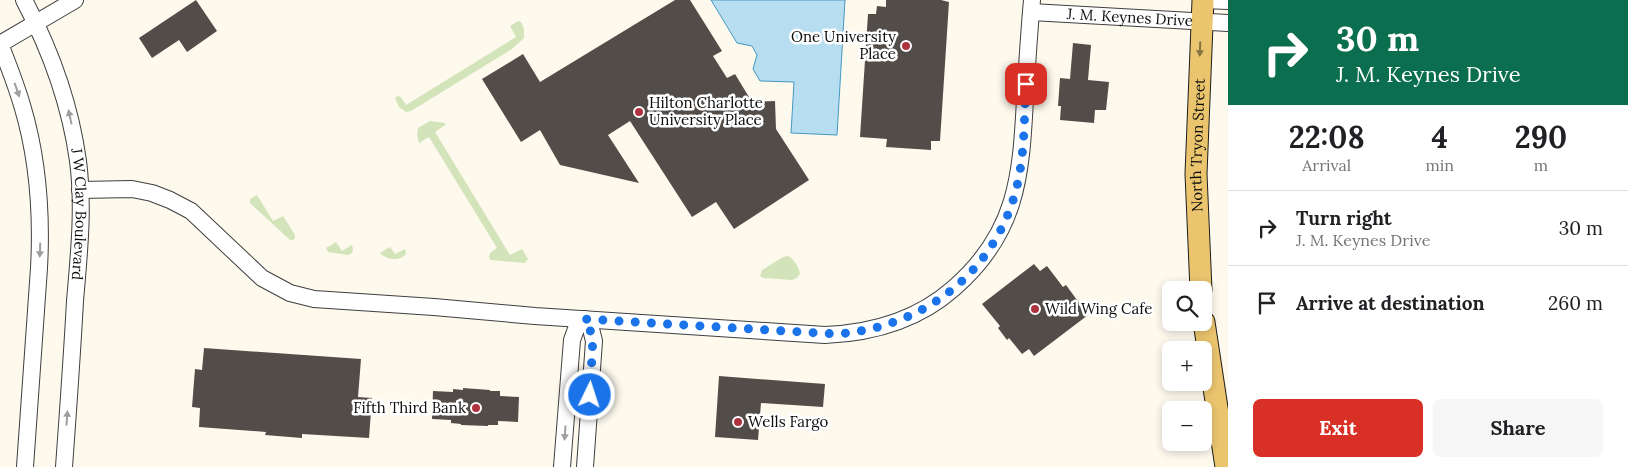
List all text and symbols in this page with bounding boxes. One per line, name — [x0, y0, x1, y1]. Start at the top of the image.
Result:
street label: J. M. Keynes Drive — [1065, 4, 1193, 30]
text: 30 m — [1336, 16, 1419, 61]
icon: right — [1253, 20, 1318, 85]
place label: One University Place — [791, 27, 896, 63]
marker: One University Place — [900, 40, 912, 52]
one-way arrow — [1196, 41, 1204, 57]
text: J. M. Keynes Drive — [1336, 60, 1521, 88]
pin — [1005, 63, 1047, 105]
icon: arrive — [1012, 70, 1040, 98]
street label: North Tryon Street — [1186, 78, 1209, 212]
one-way arrow — [13, 83, 21, 98]
place label: Hilton Charlotte University Place — [649, 93, 763, 129]
marker: Hilton Charlotte University Place — [633, 106, 645, 118]
one-way arrow — [66, 110, 74, 125]
text: 22:08 — [1289, 118, 1365, 156]
text: 4 — [1431, 118, 1448, 156]
text: 290 — [1515, 118, 1567, 156]
street label: J W Clay Boulevard — [67, 146, 91, 281]
text: Arrival — [1302, 155, 1351, 175]
text: min — [1425, 155, 1454, 175]
text: m — [1534, 155, 1548, 175]
text: Turn right — [1296, 206, 1392, 230]
icon: right — [1253, 214, 1281, 242]
text: 30 m — [1559, 216, 1603, 240]
text: J. M. Keynes Drive — [1296, 230, 1430, 250]
one-way arrow — [36, 242, 44, 258]
map controls — [1162, 281, 1212, 451]
button: search — [1162, 281, 1212, 331]
icon: arrive — [1253, 289, 1281, 317]
text: Arrive at destination — [1296, 291, 1485, 315]
text: 260 m — [1548, 291, 1603, 315]
place label: Wild Wing Cafe — [1045, 299, 1152, 318]
marker: Wild Wing Cafe — [1029, 303, 1041, 315]
button: + — [1162, 341, 1212, 391]
position arrow — [563, 368, 615, 420]
place label: Fifth Third Bank — [353, 398, 466, 417]
button: Exit — [1253, 399, 1423, 457]
button: Share — [1433, 399, 1603, 457]
button: − — [1162, 401, 1212, 451]
marker: Fifth Third Bank — [470, 402, 482, 414]
one-way arrow — [64, 410, 72, 426]
place label: Wells Fargo — [748, 412, 829, 431]
marker: Wells Fargo — [732, 416, 744, 428]
one-way arrow — [560, 426, 568, 442]

